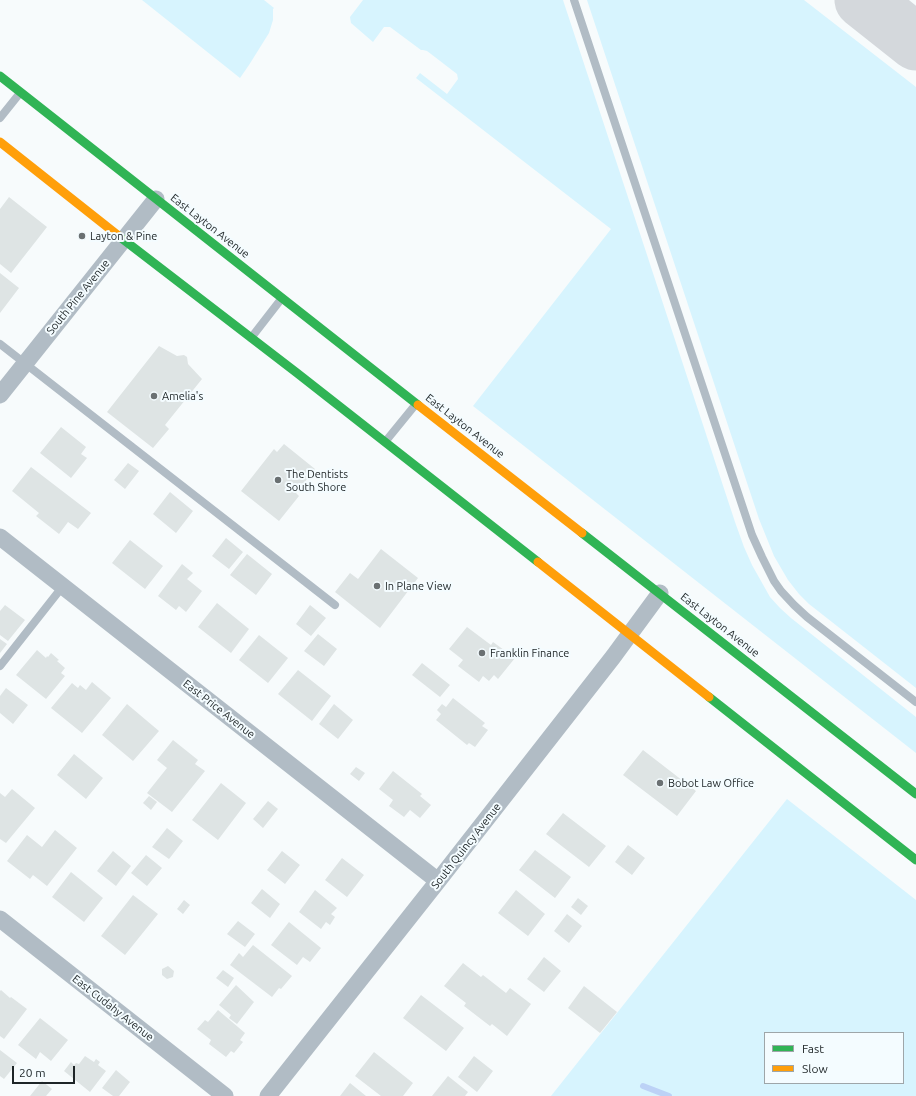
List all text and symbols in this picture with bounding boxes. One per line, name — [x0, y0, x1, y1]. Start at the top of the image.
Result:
street label: East Layton Avenue — [168, 191, 252, 261]
place label: Layton & Pine — [90, 229, 157, 243]
marker: Layton & Pine — [77, 231, 87, 241]
street label: South Pine Avenue — [44, 257, 112, 337]
place label: Amelia's — [162, 389, 203, 403]
marker: Amelia's — [149, 391, 159, 401]
street label: East Layton Avenue — [423, 391, 507, 461]
place label: The Dentists South Shore — [286, 467, 348, 493]
marker: The Dentists South Shore — [273, 475, 283, 485]
place label: In Plane View — [385, 579, 451, 593]
marker: In Plane View — [372, 581, 382, 591]
street label: East Layton Avenue — [678, 590, 762, 660]
place label: Franklin Finance — [490, 646, 569, 660]
marker: Franklin Finance — [477, 648, 487, 658]
street label: East Price Avenue — [180, 677, 258, 741]
place label: Bobot Law Office — [668, 776, 754, 790]
marker: Bobot Law Office — [655, 778, 665, 788]
street label: South Quincy Avenue — [428, 800, 504, 892]
street label: East Cudahy Avenue — [70, 972, 156, 1044]
legend — [764, 1032, 904, 1084]
text: Fast — [802, 1042, 824, 1055]
scale bar — [14, 1058, 77, 1084]
text: Slow — [802, 1062, 828, 1075]
text: 20 m — [19, 1066, 46, 1079]

